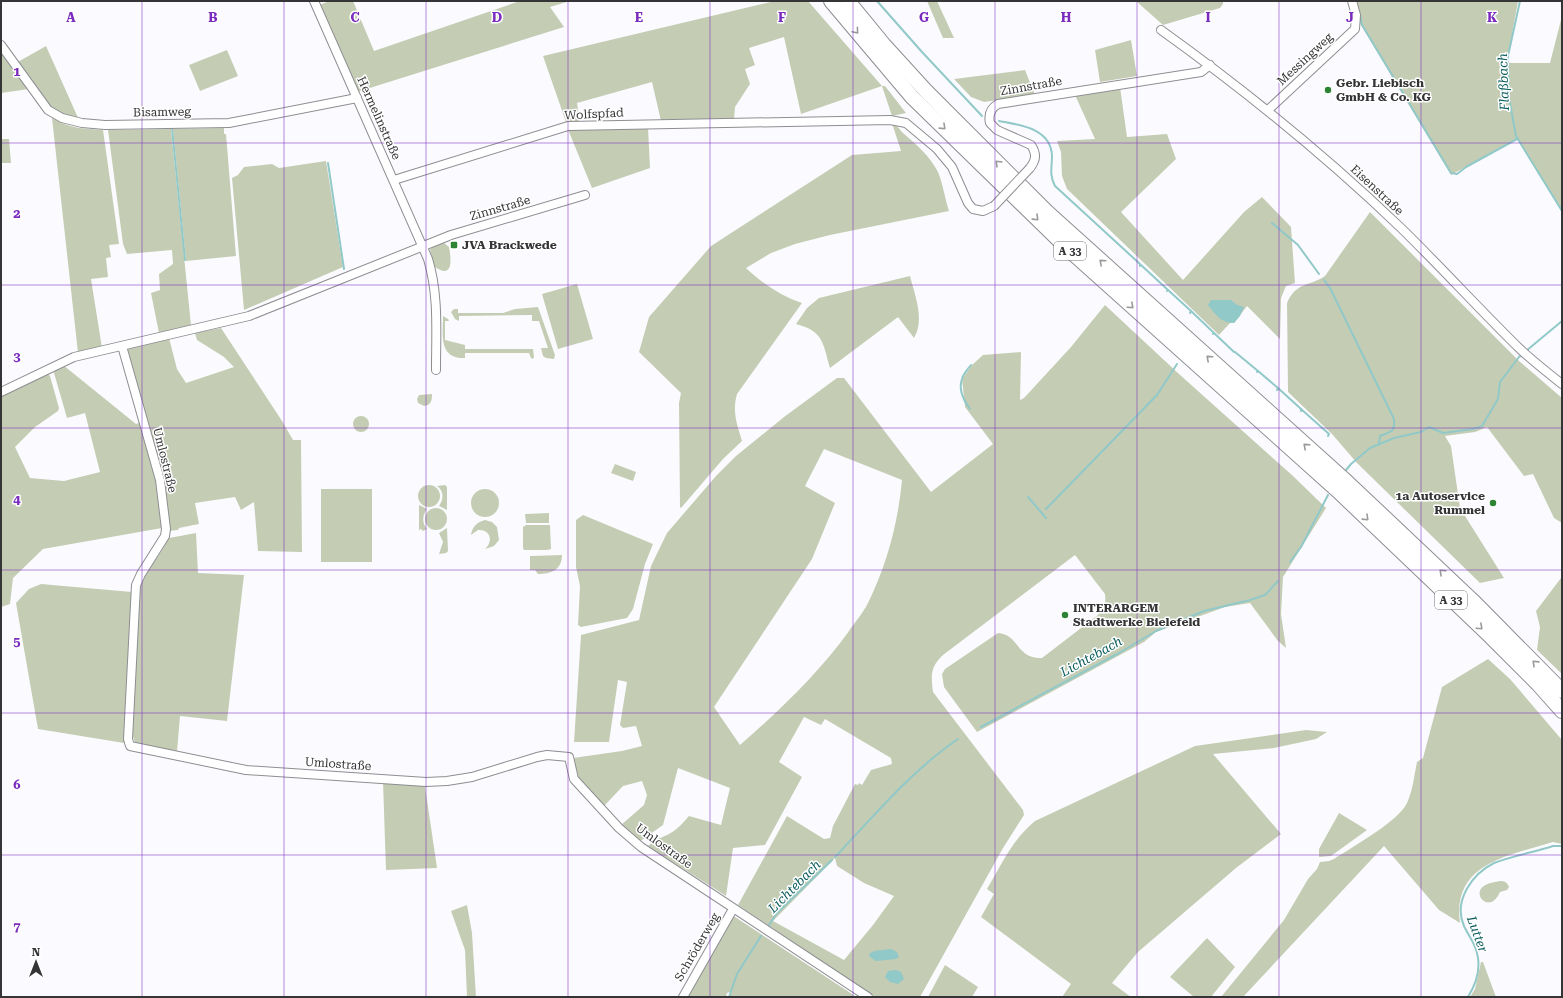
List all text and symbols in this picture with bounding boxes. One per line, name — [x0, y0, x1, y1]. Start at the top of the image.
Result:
text: A — [66, 10, 76, 25]
text: B — [208, 10, 218, 25]
text: C — [350, 10, 360, 25]
text: D — [492, 10, 502, 25]
text: E — [635, 10, 643, 25]
text: F — [778, 10, 786, 25]
text: G — [919, 10, 929, 25]
text: H — [1061, 10, 1072, 25]
text: I — [1205, 10, 1211, 25]
text: J — [1346, 10, 1354, 25]
text: K — [1487, 10, 1498, 25]
one-way arrow — [851, 26, 858, 34]
street label: Messingweg — [1274, 30, 1336, 88]
water label: Flaßbach — [1495, 53, 1512, 112]
text: 1 — [13, 64, 21, 79]
street label: Hermelinstraße — [354, 74, 404, 162]
street label: Zinnstraße — [999, 74, 1063, 98]
place label: Gebr. Liebisch GmbH & Co. KG — [1336, 76, 1432, 104]
marker: Gebr. Liebisch GmbH & Co. KG — [1323, 85, 1333, 95]
street label: Bisamweg — [133, 104, 191, 120]
street label: Wolfspfad — [564, 105, 624, 123]
one-way arrow — [938, 122, 946, 130]
one-way arrow — [995, 160, 1003, 168]
street label: Eisenstraße — [1348, 162, 1407, 218]
street label: Zinnstraße — [468, 193, 532, 223]
text: 2 — [13, 206, 21, 221]
one-way arrow — [1031, 213, 1039, 221]
place label: JVA Brackwede — [462, 238, 557, 252]
marker: JVA Brackwede — [449, 240, 459, 250]
road number: A 33 — [1054, 242, 1086, 260]
one-way arrow — [1100, 260, 1107, 267]
one-way arrow — [1126, 302, 1134, 309]
text: 3 — [13, 349, 21, 364]
one-way arrow — [1207, 356, 1214, 363]
street label: Umlostraße — [150, 426, 180, 494]
one-way arrow — [1303, 443, 1311, 450]
place label: 1a Autoservice Rummel — [1396, 489, 1485, 517]
text: 4 — [13, 492, 21, 507]
marker: 1a Autoservice Rummel — [1488, 498, 1498, 508]
one-way arrow — [1361, 513, 1369, 521]
one-way arrow — [1439, 569, 1447, 577]
road number: A 33 — [1435, 591, 1467, 609]
place label: INTERARGEM Stadtwerke Bielefeld — [1073, 601, 1200, 629]
marker: INTERARGEM Stadtwerke Bielefeld — [1060, 610, 1070, 620]
one-way arrow — [1476, 622, 1483, 629]
water label: Lichtebach — [1057, 633, 1125, 680]
text: 5 — [13, 634, 21, 649]
one-way arrow — [1532, 660, 1540, 668]
street label: Umlostraße — [304, 755, 372, 773]
text: 6 — [13, 777, 21, 792]
street label: Umlostraße — [633, 821, 695, 872]
water label: Lichtebach — [764, 857, 824, 916]
street label: Schröderweg — [672, 910, 722, 984]
water label: Lutter — [1464, 913, 1491, 955]
text: 7 — [13, 919, 21, 934]
north arrow — [16, 942, 56, 982]
text: N — [32, 946, 41, 959]

